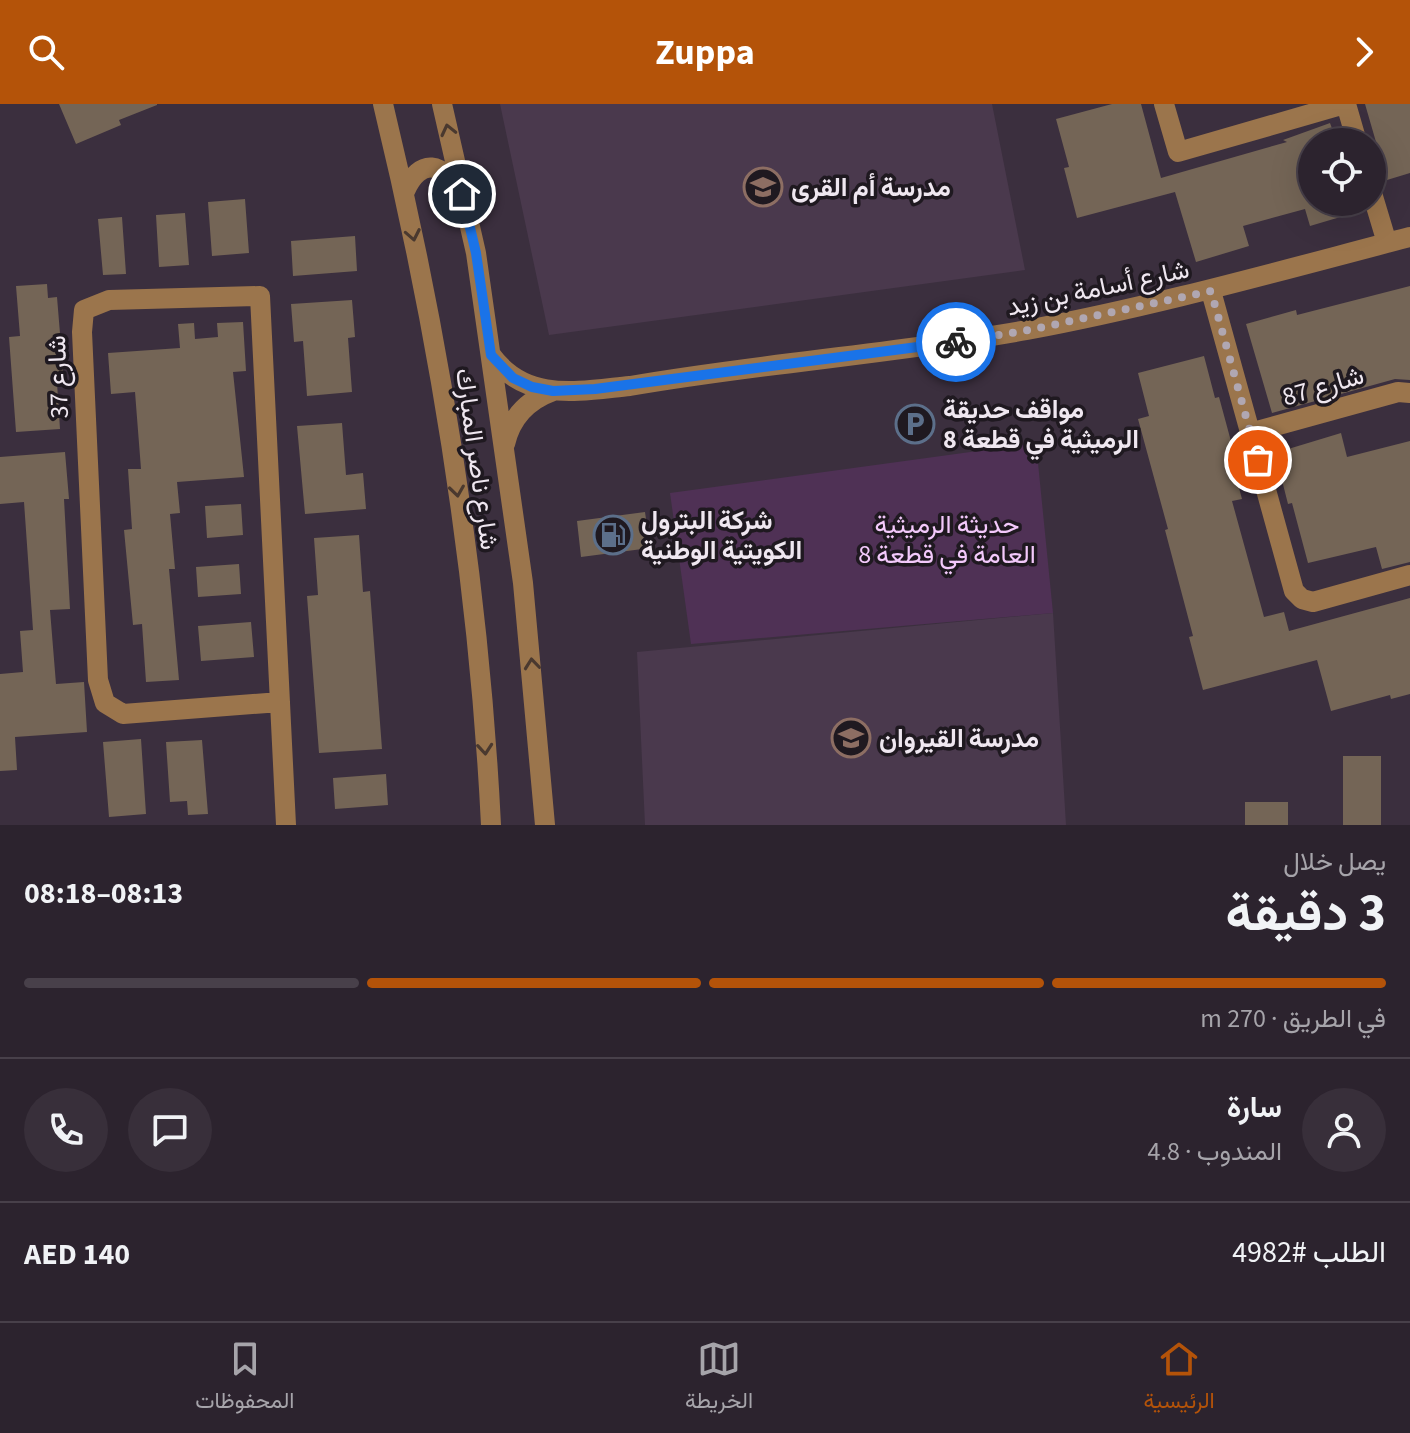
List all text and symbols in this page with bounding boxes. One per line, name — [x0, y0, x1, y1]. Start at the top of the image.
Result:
text: Zuppa — [655, 27, 755, 78]
icon: search — [24, 30, 68, 74]
icon: forward — [1342, 30, 1386, 74]
one-way arrow — [440, 124, 457, 138]
map controls — [1298, 128, 1386, 216]
button: locate — [1298, 128, 1386, 216]
pin — [428, 160, 496, 228]
school or university icon: مدرسة أم القرى — [742, 166, 784, 208]
place label: مدرسة أم القرى — [791, 169, 951, 206]
icon: home — [440, 172, 484, 216]
one-way arrow — [404, 228, 421, 241]
street label: شارع أسامة بن زيد — [1003, 251, 1193, 325]
courier — [916, 302, 996, 382]
icon: bike — [934, 320, 978, 364]
street label: شارع 37 — [38, 335, 78, 419]
street label: شارع 87 — [1278, 357, 1368, 415]
street label: شارع ناصر المبارك — [446, 366, 508, 552]
place label: مواقف حديقة الرميثية في قطعة 8 — [943, 391, 1139, 461]
parking icon: مواقف حديقة الرميثية في قطعة 8 — [894, 403, 936, 445]
pin — [1224, 426, 1292, 494]
icon: bag — [1236, 438, 1280, 482]
one-way arrow — [448, 484, 465, 498]
place label: شركة البترول الكويتية الوطنية — [641, 502, 802, 569]
park label: حديثة الرميثية العامة في قطعة 8 — [858, 506, 1036, 575]
fuel station icon: شركة البترول الكويتية الوطنية — [592, 514, 634, 556]
one-way arrow — [523, 657, 540, 670]
school or university icon: مدرسة القيروان — [830, 717, 872, 759]
place label: مدرسة القيروان — [879, 720, 1039, 757]
one-way arrow — [476, 743, 493, 756]
text: يصل خلال — [1283, 843, 1386, 880]
text: 08:13–08:18 — [24, 872, 183, 915]
text: 3 دقيقة — [1226, 877, 1386, 951]
text: في الطريق · 270 m — [1200, 1000, 1386, 1037]
text: سارة — [1227, 1086, 1282, 1129]
button: phone — [24, 1088, 108, 1172]
button: chat — [128, 1088, 212, 1172]
button: person — [1302, 1088, 1386, 1172]
text: المندوب · 4.8 — [1147, 1133, 1282, 1170]
text: الطلب #4982 — [1232, 1231, 1386, 1274]
text: AED 140 — [24, 1233, 130, 1276]
tab: المحفوظات — [195, 1337, 294, 1420]
tab: الخريطة — [685, 1337, 753, 1420]
tab: الرئيسية — [1144, 1337, 1215, 1420]

